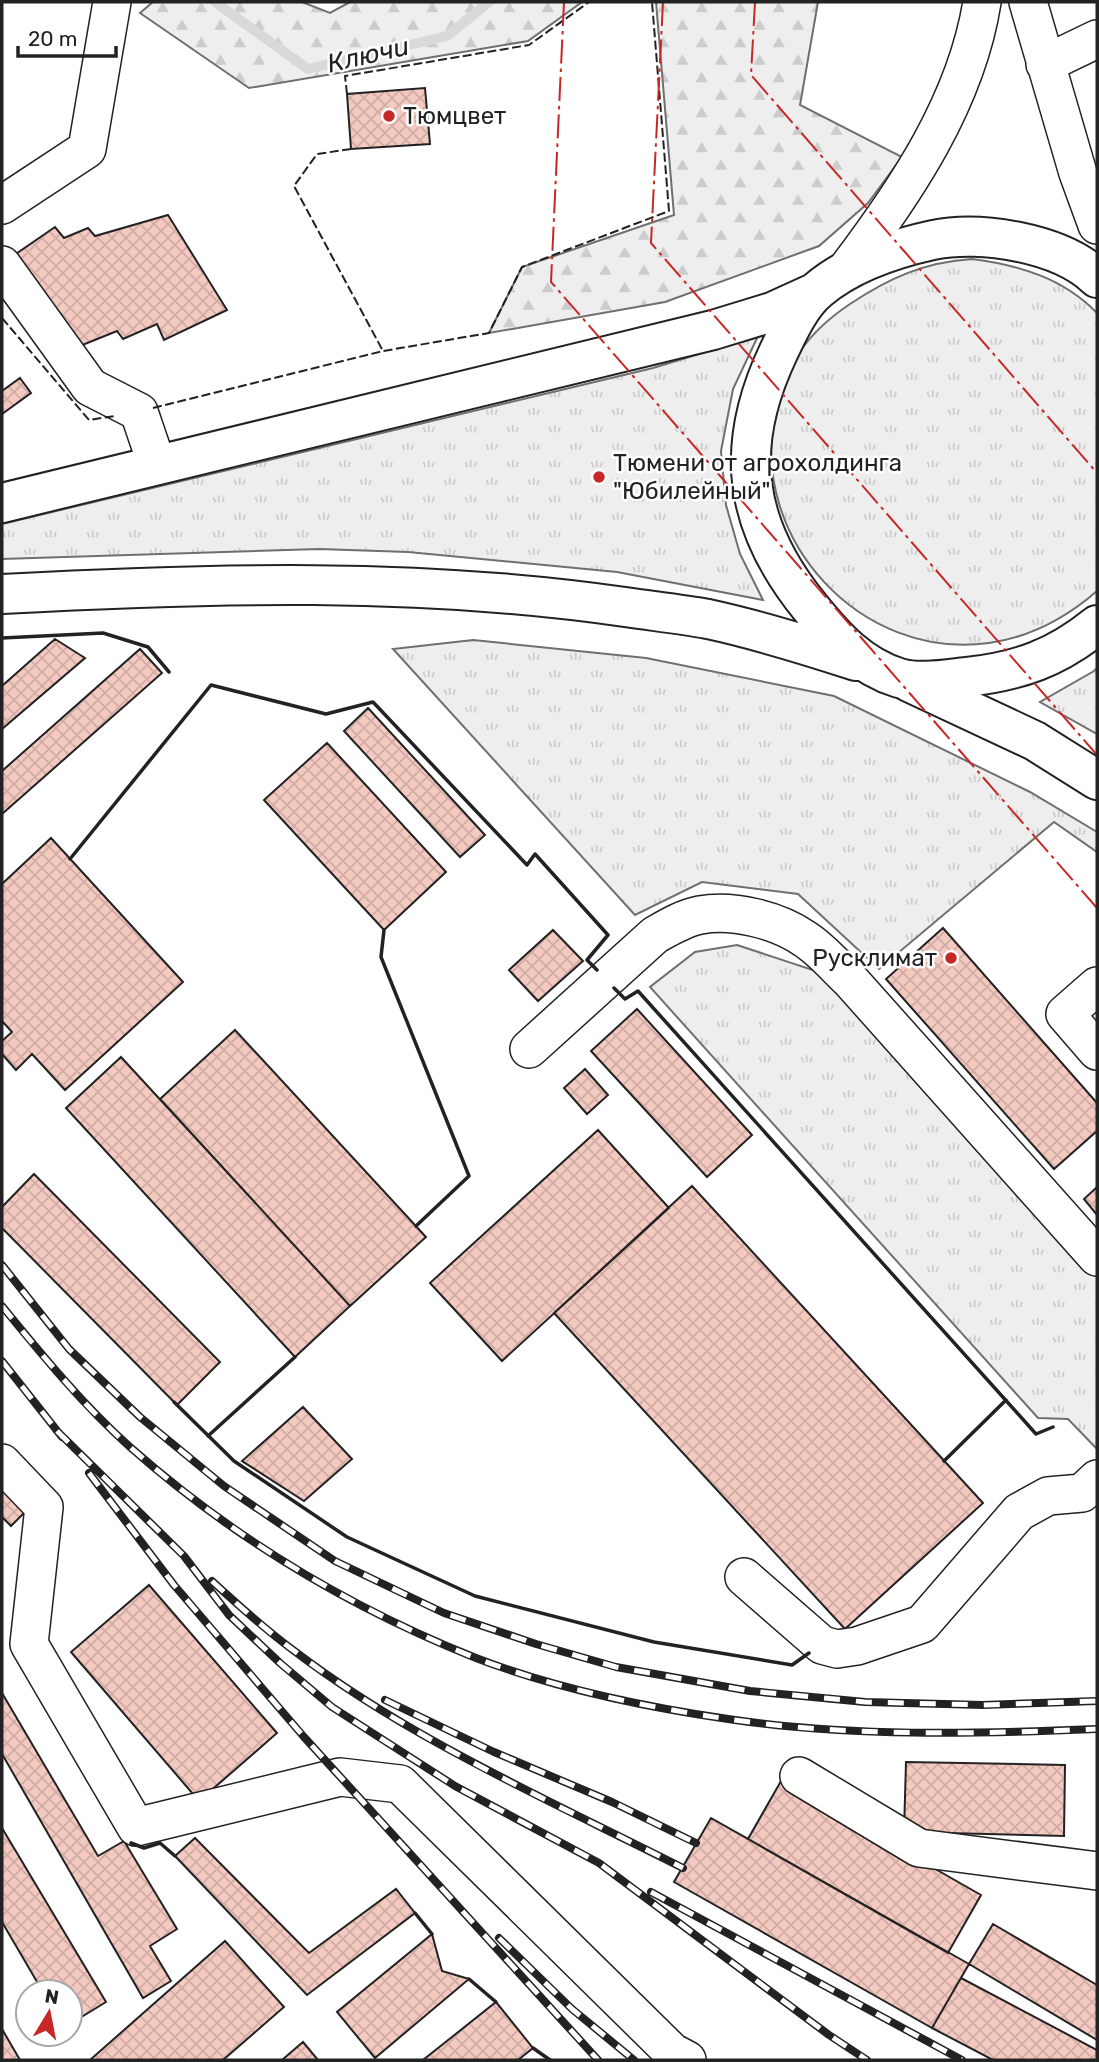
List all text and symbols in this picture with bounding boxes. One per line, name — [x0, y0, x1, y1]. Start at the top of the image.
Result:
scale bar — [18, 14, 116, 58]
text: 20 m — [28, 26, 77, 51]
water label: Ключи — [324, 31, 412, 79]
place label: Тюмцвет — [403, 102, 506, 130]
marker: Тюмцвет — [381, 108, 397, 124]
place label: Тюмени от агрохолдинга "Юбилейный" — [613, 449, 902, 505]
marker: Тюмени от агрохолдинга "Юбилейный" — [591, 469, 607, 485]
place label: Русклимат — [812, 944, 937, 972]
marker: Русклимат — [943, 950, 959, 966]
north arrow — [14, 1978, 84, 2048]
text: N — [43, 1984, 61, 2009]

